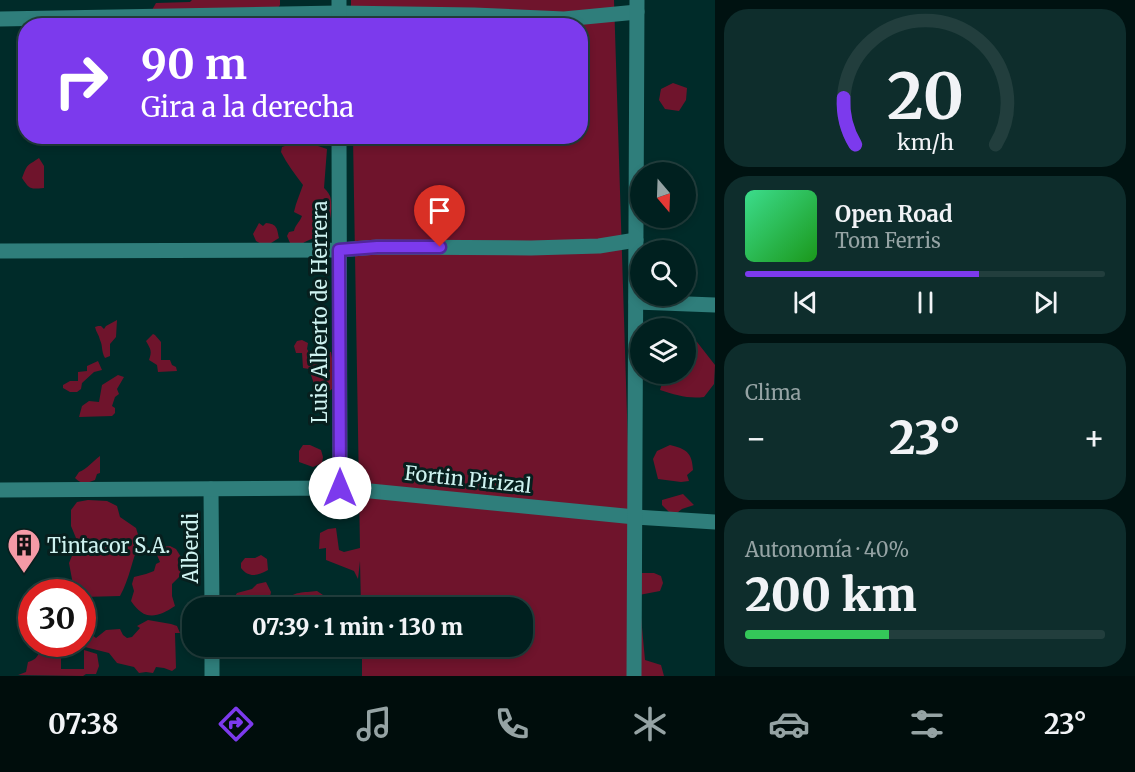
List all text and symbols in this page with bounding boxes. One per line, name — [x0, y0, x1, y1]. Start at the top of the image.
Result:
text: 90 m — [141, 38, 247, 90]
icon: right — [42, 42, 120, 120]
text: 20 — [886, 58, 964, 136]
text: Gira a la derecha — [141, 90, 354, 124]
text: km/h — [897, 129, 953, 156]
north arrow — [630, 162, 696, 228]
map controls — [630, 162, 696, 384]
pin — [414, 185, 465, 247]
icon: arrive — [423, 194, 456, 227]
street label: Luis Alberto de Herrera — [307, 200, 332, 423]
text: Open Road — [835, 200, 953, 228]
text: Tom Ferris — [835, 228, 941, 253]
button: search — [630, 240, 696, 306]
icon: previous — [789, 286, 822, 319]
icon: pause — [909, 286, 942, 319]
icon: next — [1029, 286, 1062, 319]
button: layers — [630, 318, 696, 384]
text: Clima — [745, 380, 801, 405]
text: 23° — [889, 410, 961, 466]
text: − — [745, 418, 767, 459]
text: + — [1083, 418, 1105, 459]
position arrow — [308, 456, 372, 520]
street label: Fortin Pirizal — [403, 460, 533, 498]
street label: Alberdi — [178, 513, 203, 584]
building icon: Tintacor S.A. — [6, 527, 42, 574]
place label: Tintacor S.A. — [47, 533, 170, 558]
text: Autonomía · 40% — [745, 537, 909, 562]
text: 200 km — [745, 567, 917, 623]
speed limit sign: 30 — [18, 579, 96, 657]
text: 07:39 · 1 min · 130 m — [252, 613, 463, 641]
icon: directions — [215, 703, 257, 745]
icon: music — [353, 703, 395, 745]
icon: phone — [491, 703, 533, 745]
icon: climate — [629, 703, 671, 745]
icon: car — [768, 703, 810, 745]
icon: filters — [906, 703, 948, 745]
text: 07:38 — [48, 707, 118, 741]
text: 23° — [1044, 707, 1087, 741]

